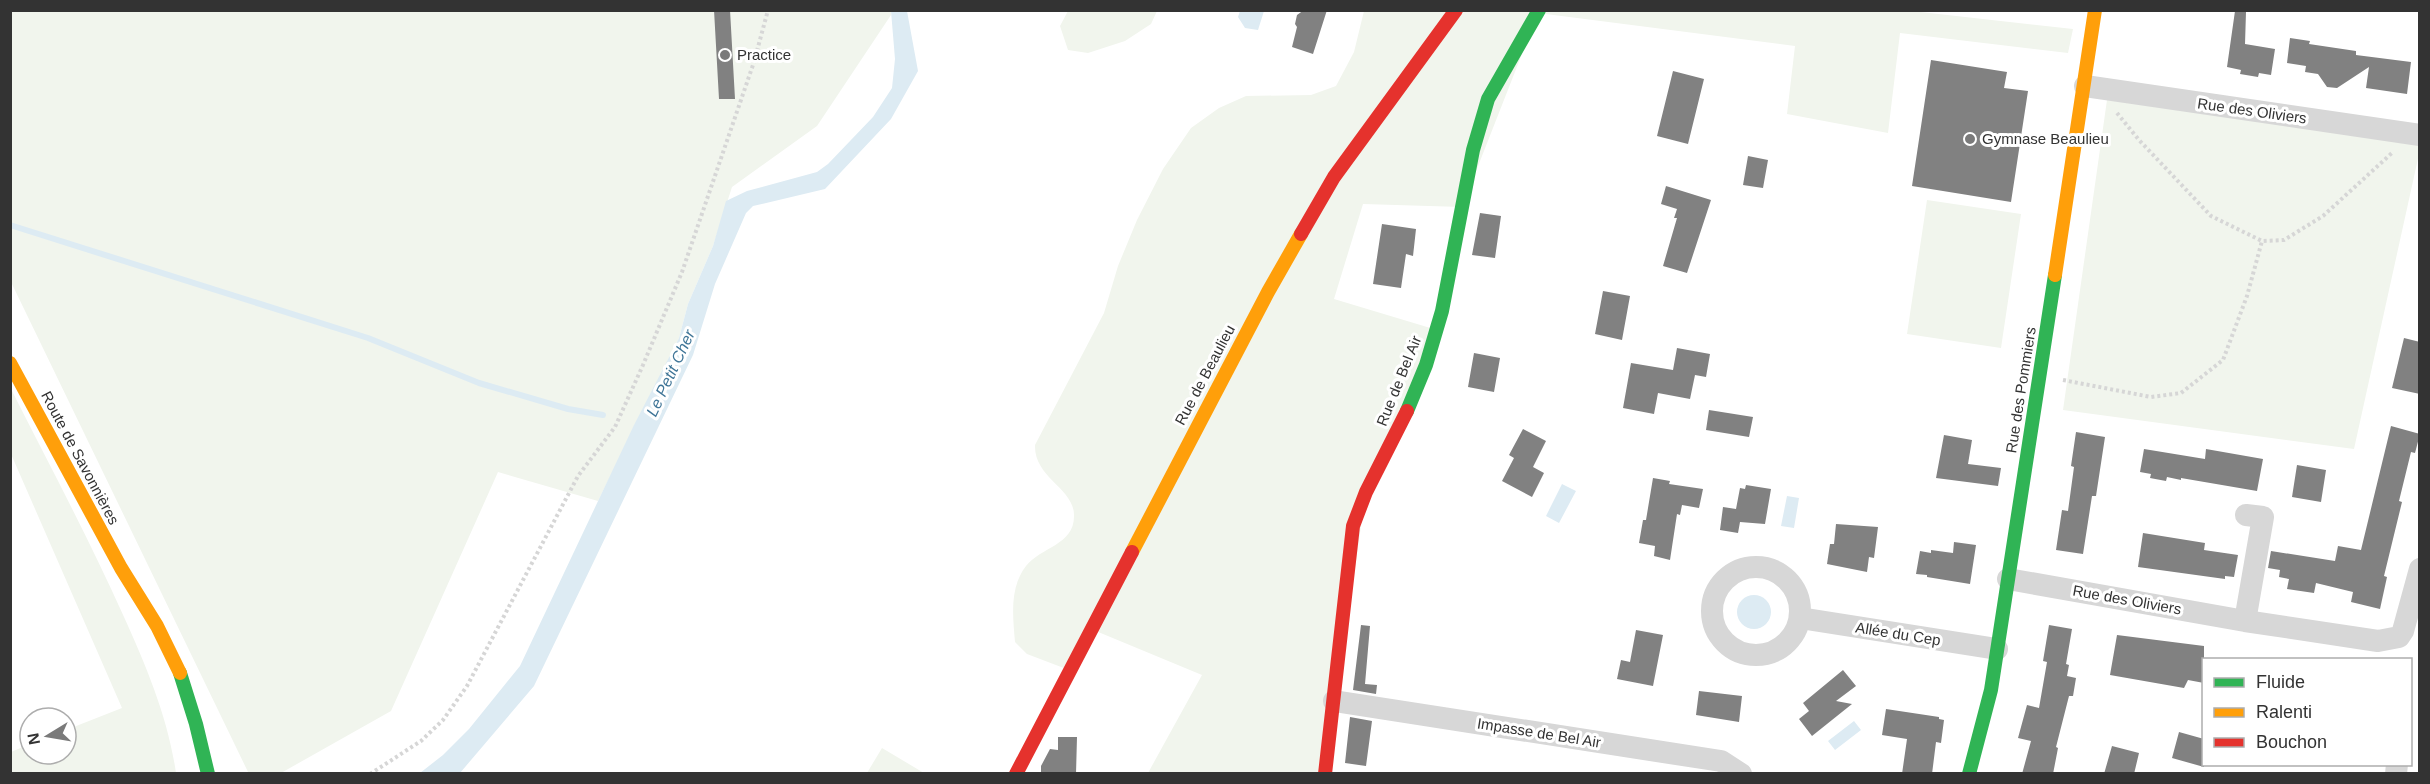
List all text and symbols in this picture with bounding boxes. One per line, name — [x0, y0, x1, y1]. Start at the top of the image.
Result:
place label: Practice — [737, 46, 791, 63]
marker: Practice — [718, 48, 732, 62]
street label: Rue des Oliviers — [2196, 94, 2308, 127]
place label: Gymnase Beaulieu — [1982, 130, 2109, 147]
marker: Gymnase Beaulieu — [1963, 132, 1977, 146]
street label: Rue de Beaulieu — [1171, 322, 1238, 428]
street label: Rue des Pommiers — [2002, 326, 2039, 454]
water label: Le Petit Cher — [643, 327, 698, 419]
street label: Rue de Bel Air — [1373, 333, 1424, 428]
street label: Route de Savonnières — [38, 388, 123, 527]
street label: Rue des Oliviers — [2071, 582, 2183, 617]
street label: Allée du Cep — [1854, 618, 1942, 649]
legend — [2202, 658, 2412, 766]
text: Fluide — [2256, 672, 2305, 692]
text: Ralenti — [2256, 702, 2312, 722]
north arrow — [18, 706, 78, 766]
street label: Impasse de Bel Air — [1476, 714, 1602, 751]
text: N — [24, 731, 43, 746]
text: Bouchon — [2256, 732, 2327, 752]

